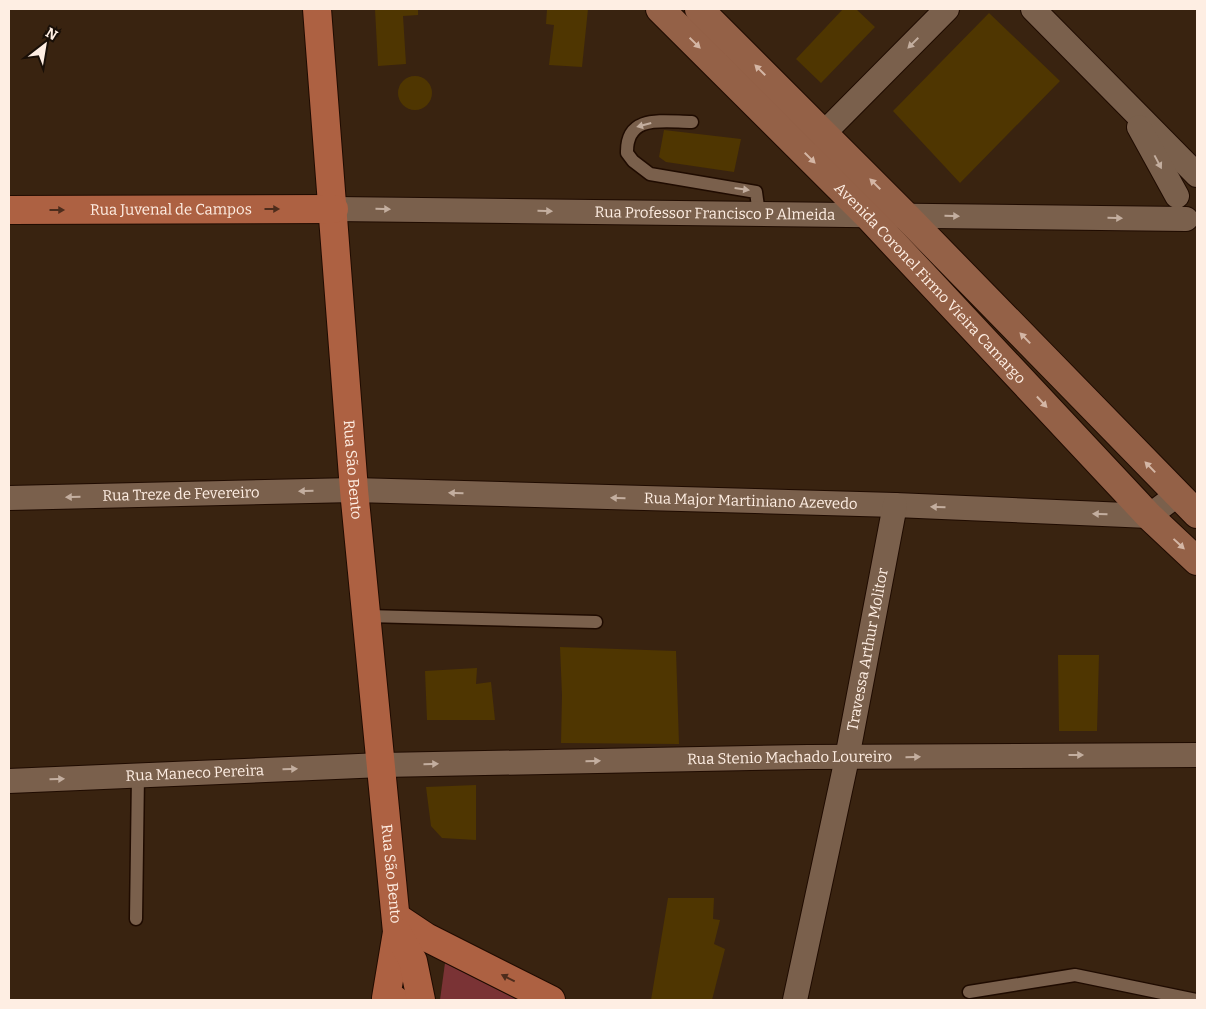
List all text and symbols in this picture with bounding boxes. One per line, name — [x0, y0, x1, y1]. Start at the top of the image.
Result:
north arrow — [20, 20, 70, 70]
text: N — [42, 24, 61, 44]
one-way arrow — [689, 37, 701, 49]
one-way arrow — [907, 37, 919, 49]
one-way arrow — [754, 64, 766, 76]
one-way arrow — [636, 121, 651, 129]
one-way arrow — [804, 152, 816, 164]
one-way arrow — [1154, 154, 1162, 169]
street label: Avenida Coronel Firmo Vieira Camargo — [831, 179, 1030, 388]
one-way arrow — [869, 179, 881, 191]
one-way arrow — [734, 185, 750, 193]
street label: Rua Juvenal de Campos — [90, 200, 252, 219]
street label: Rua Professor Francisco P Almeida — [594, 203, 835, 224]
one-way arrow — [265, 205, 281, 213]
one-way arrow — [50, 206, 66, 214]
one-way arrow — [375, 206, 391, 214]
one-way arrow — [537, 207, 553, 215]
one-way arrow — [945, 212, 961, 220]
one-way arrow — [1107, 214, 1123, 222]
one-way arrow — [1019, 333, 1031, 345]
one-way arrow — [1036, 396, 1048, 408]
street label: Rua São Bento — [340, 419, 366, 520]
one-way arrow — [1144, 462, 1156, 474]
street label: Rua Treze de Fevereiro — [102, 483, 260, 505]
one-way arrow — [297, 488, 313, 496]
one-way arrow — [447, 489, 463, 497]
street label: Rua Major Martiniano Azevedo — [644, 489, 858, 513]
one-way arrow — [65, 493, 81, 501]
one-way arrow — [610, 493, 626, 501]
one-way arrow — [930, 503, 946, 511]
one-way arrow — [1092, 510, 1108, 518]
one-way arrow — [1173, 538, 1185, 550]
street label: Travessa Arthur Molitor — [843, 566, 892, 732]
street label: Rua Stenio Machado Loureiro — [687, 748, 892, 768]
one-way arrow — [1068, 751, 1084, 759]
one-way arrow — [906, 753, 922, 761]
one-way arrow — [586, 757, 602, 765]
one-way arrow — [423, 760, 439, 768]
street label: Rua Maneco Pereira — [125, 761, 264, 785]
one-way arrow — [282, 765, 298, 773]
one-way arrow — [50, 774, 66, 782]
street label: Rua São Bento — [378, 823, 405, 924]
one-way arrow — [501, 974, 515, 982]

